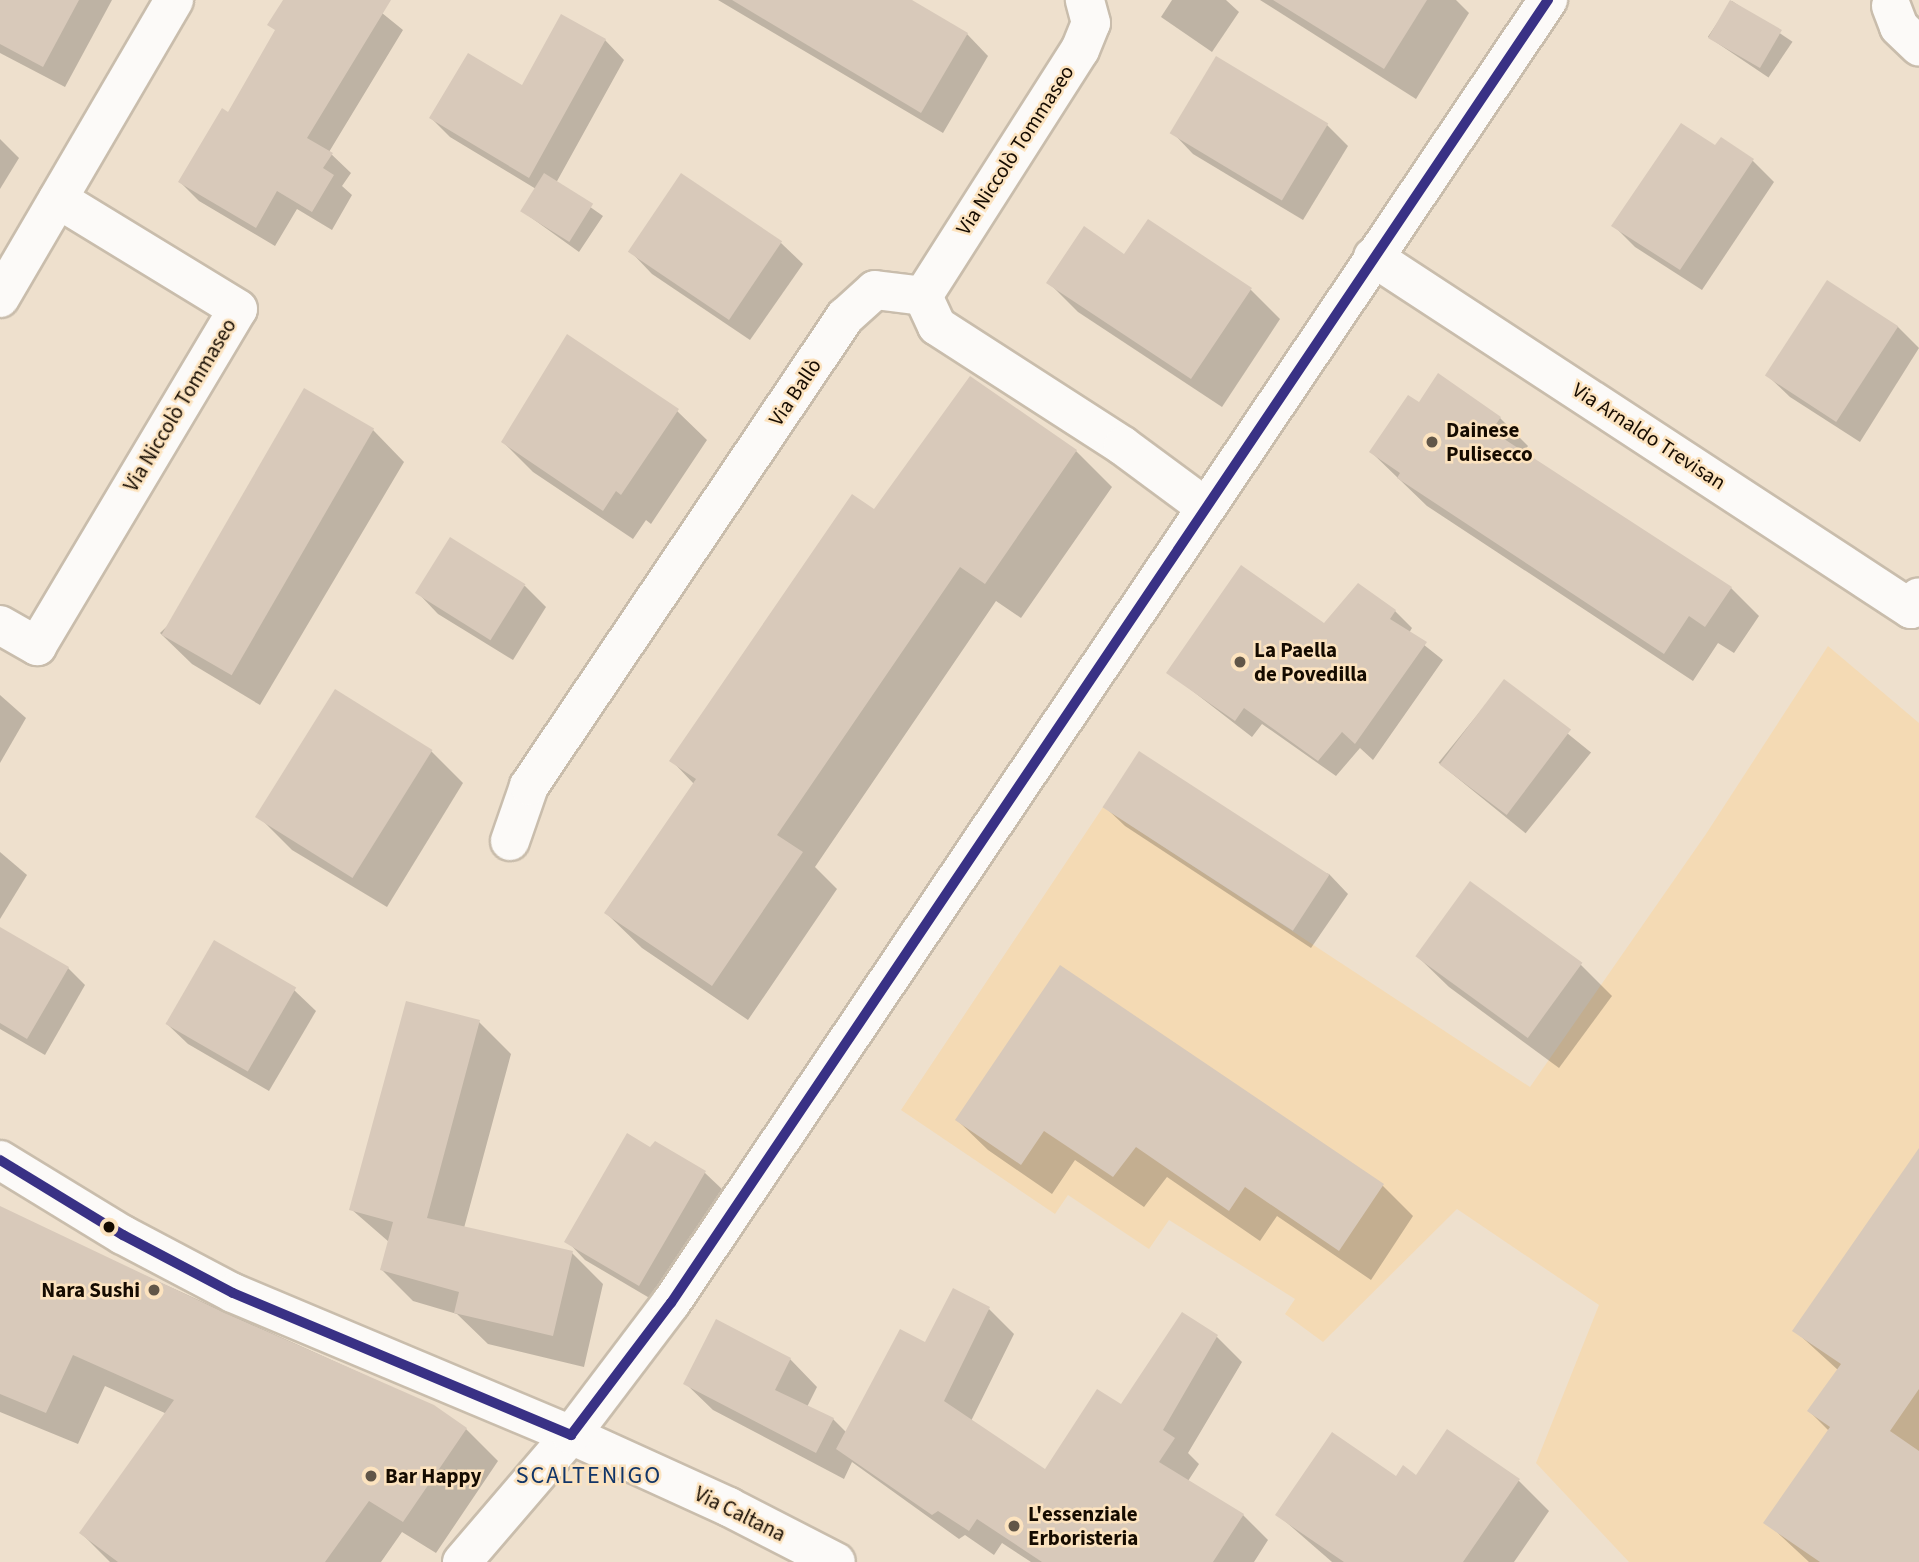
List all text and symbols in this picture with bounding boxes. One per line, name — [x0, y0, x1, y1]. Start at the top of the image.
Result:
street label: Via Niccolò Tommaseo — [951, 60, 1079, 240]
street label: Via Niccolò Tommaseo — [118, 314, 242, 496]
street label: Via Ballò — [763, 354, 827, 430]
street label: Via Arnaldo Trevisan — [1568, 377, 1730, 495]
place label: Dainese Pulisecco — [1446, 417, 1533, 467]
marker: Dainese Pulisecco — [1424, 434, 1440, 450]
place label: La Paella de Povedilla — [1254, 637, 1367, 687]
marker: La Paella de Povedilla — [1232, 654, 1248, 670]
unlabelled marker — [102, 1220, 116, 1234]
place label: Nara Sushi — [41, 1277, 140, 1303]
marker: Nara Sushi — [146, 1282, 162, 1298]
district label: SCALTENIGO — [517, 1462, 661, 1490]
place label: Bar Happy — [385, 1463, 481, 1489]
marker: Bar Happy — [363, 1468, 379, 1484]
street label: Via Caltana — [690, 1481, 790, 1547]
place label: L'essenziale Erboristeria — [1028, 1501, 1138, 1551]
marker: L'essenziale Erboristeria — [1006, 1518, 1022, 1534]

